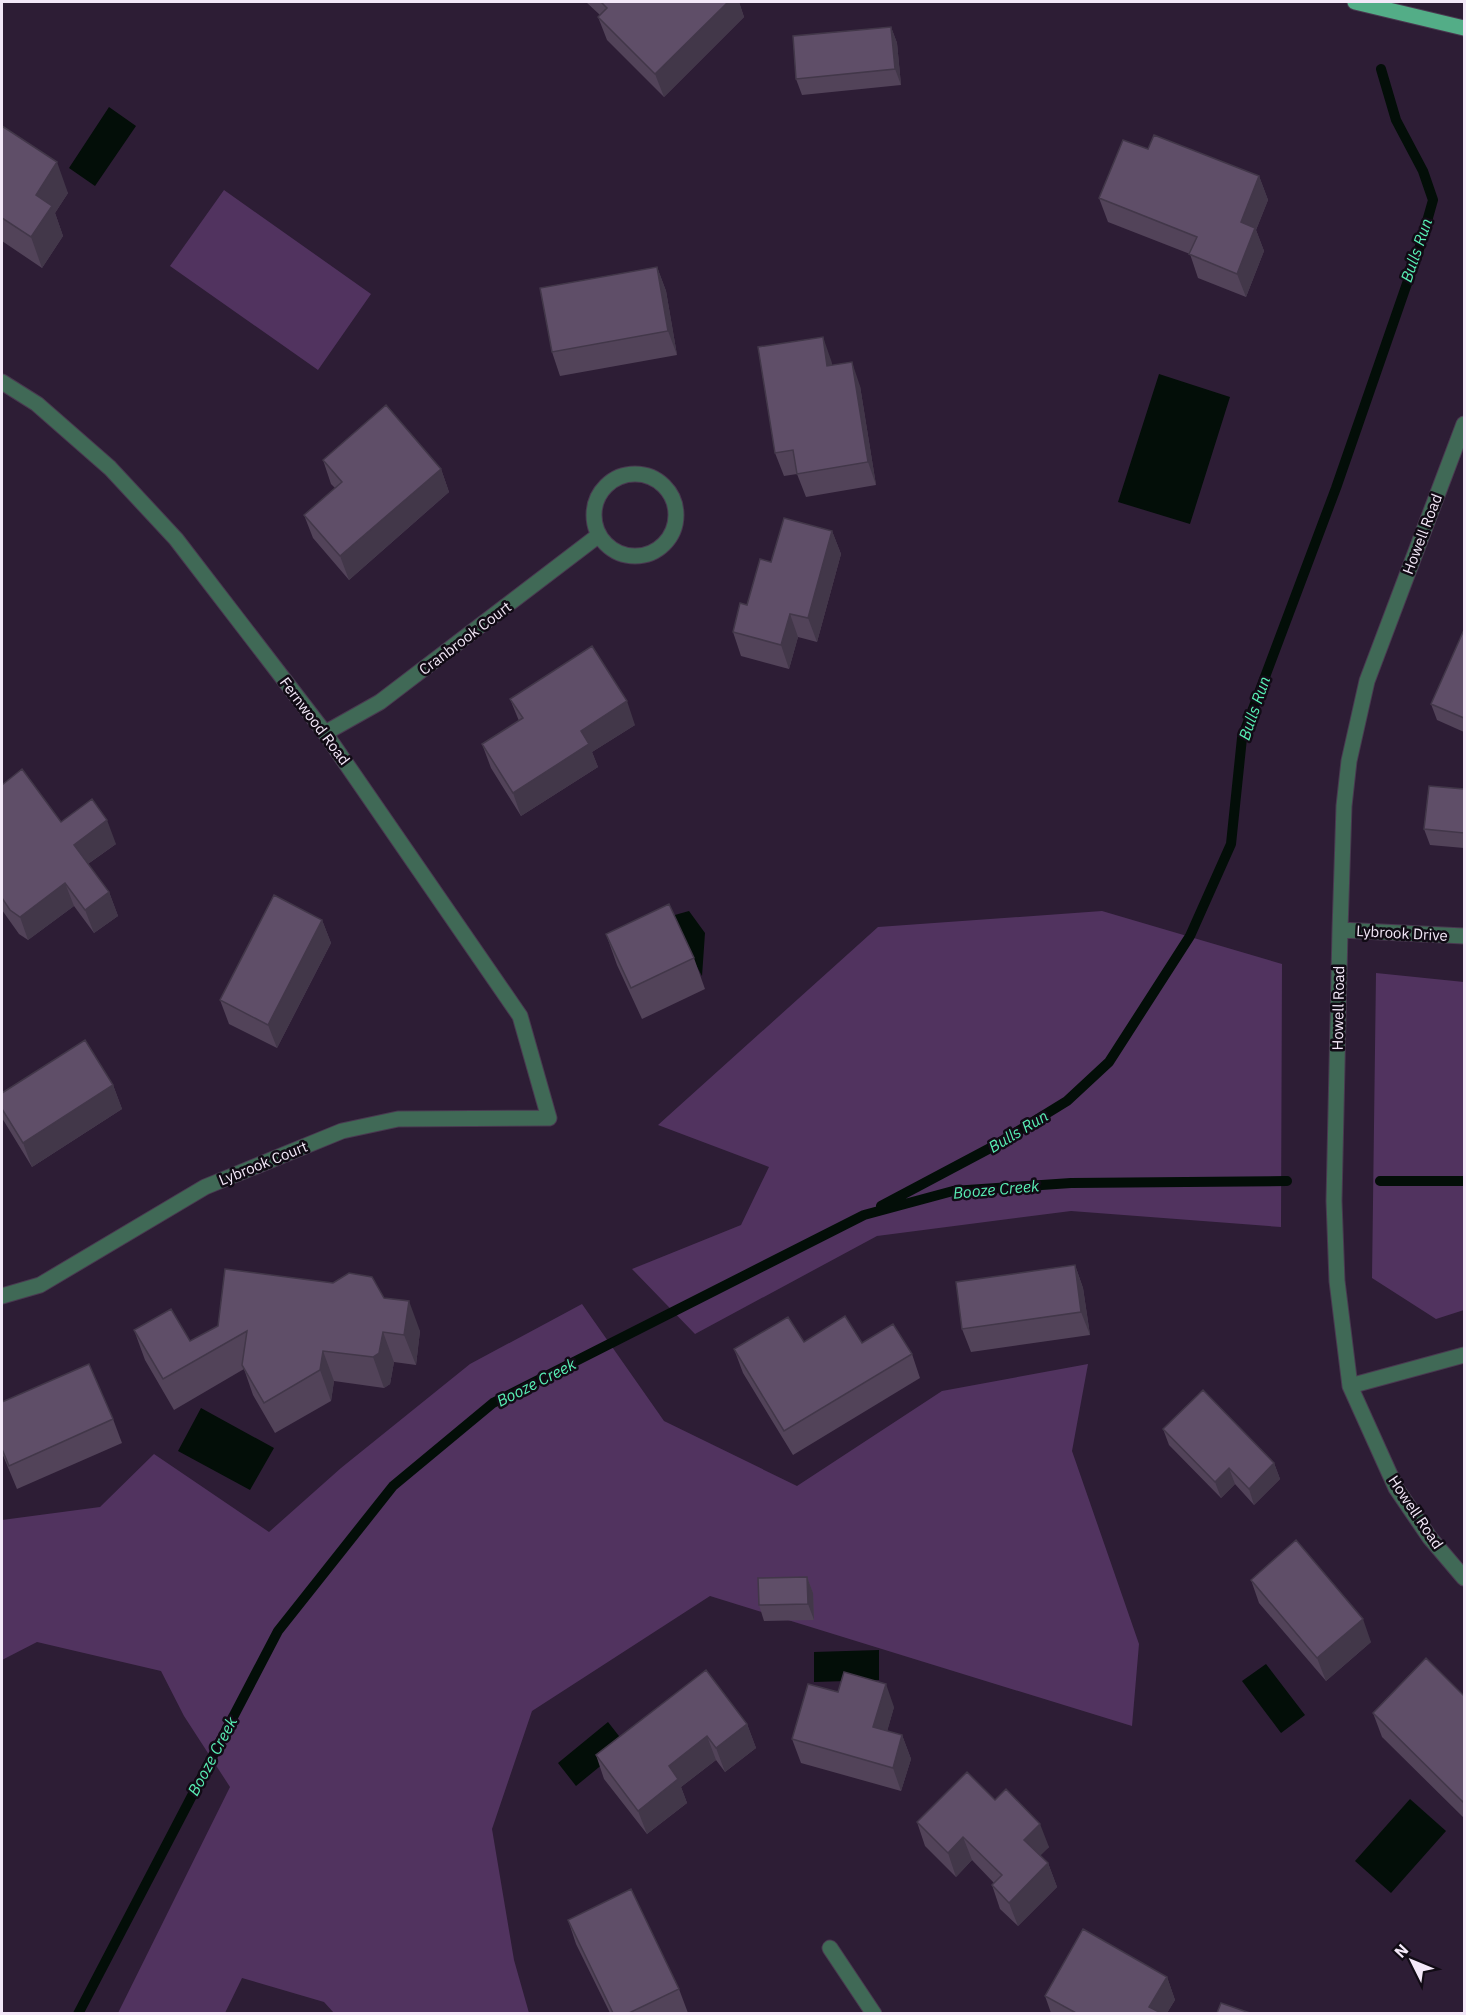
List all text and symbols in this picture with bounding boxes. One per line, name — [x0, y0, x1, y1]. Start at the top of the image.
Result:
water label: Bulls Run — [1396, 215, 1436, 285]
street label: Howell Road — [1398, 491, 1446, 577]
street label: Cranbrook Court — [415, 597, 515, 679]
street label: Fernwood Road — [276, 673, 354, 769]
water label: Bulls Run — [1234, 673, 1274, 743]
street label: Lybrook Drive — [1356, 921, 1448, 945]
street label: Howell Road — [1328, 965, 1348, 1051]
water label: Bulls Run — [984, 1105, 1052, 1157]
street label: Lybrook Court — [216, 1137, 310, 1189]
water label: Booze Creek — [952, 1175, 1041, 1203]
water label: Booze Creek — [493, 1353, 580, 1411]
street label: Howell Road — [1384, 1472, 1448, 1552]
water label: Booze Creek — [183, 1713, 241, 1799]
north arrow — [1382, 1931, 1442, 1991]
text: N — [1390, 1940, 1412, 1962]

